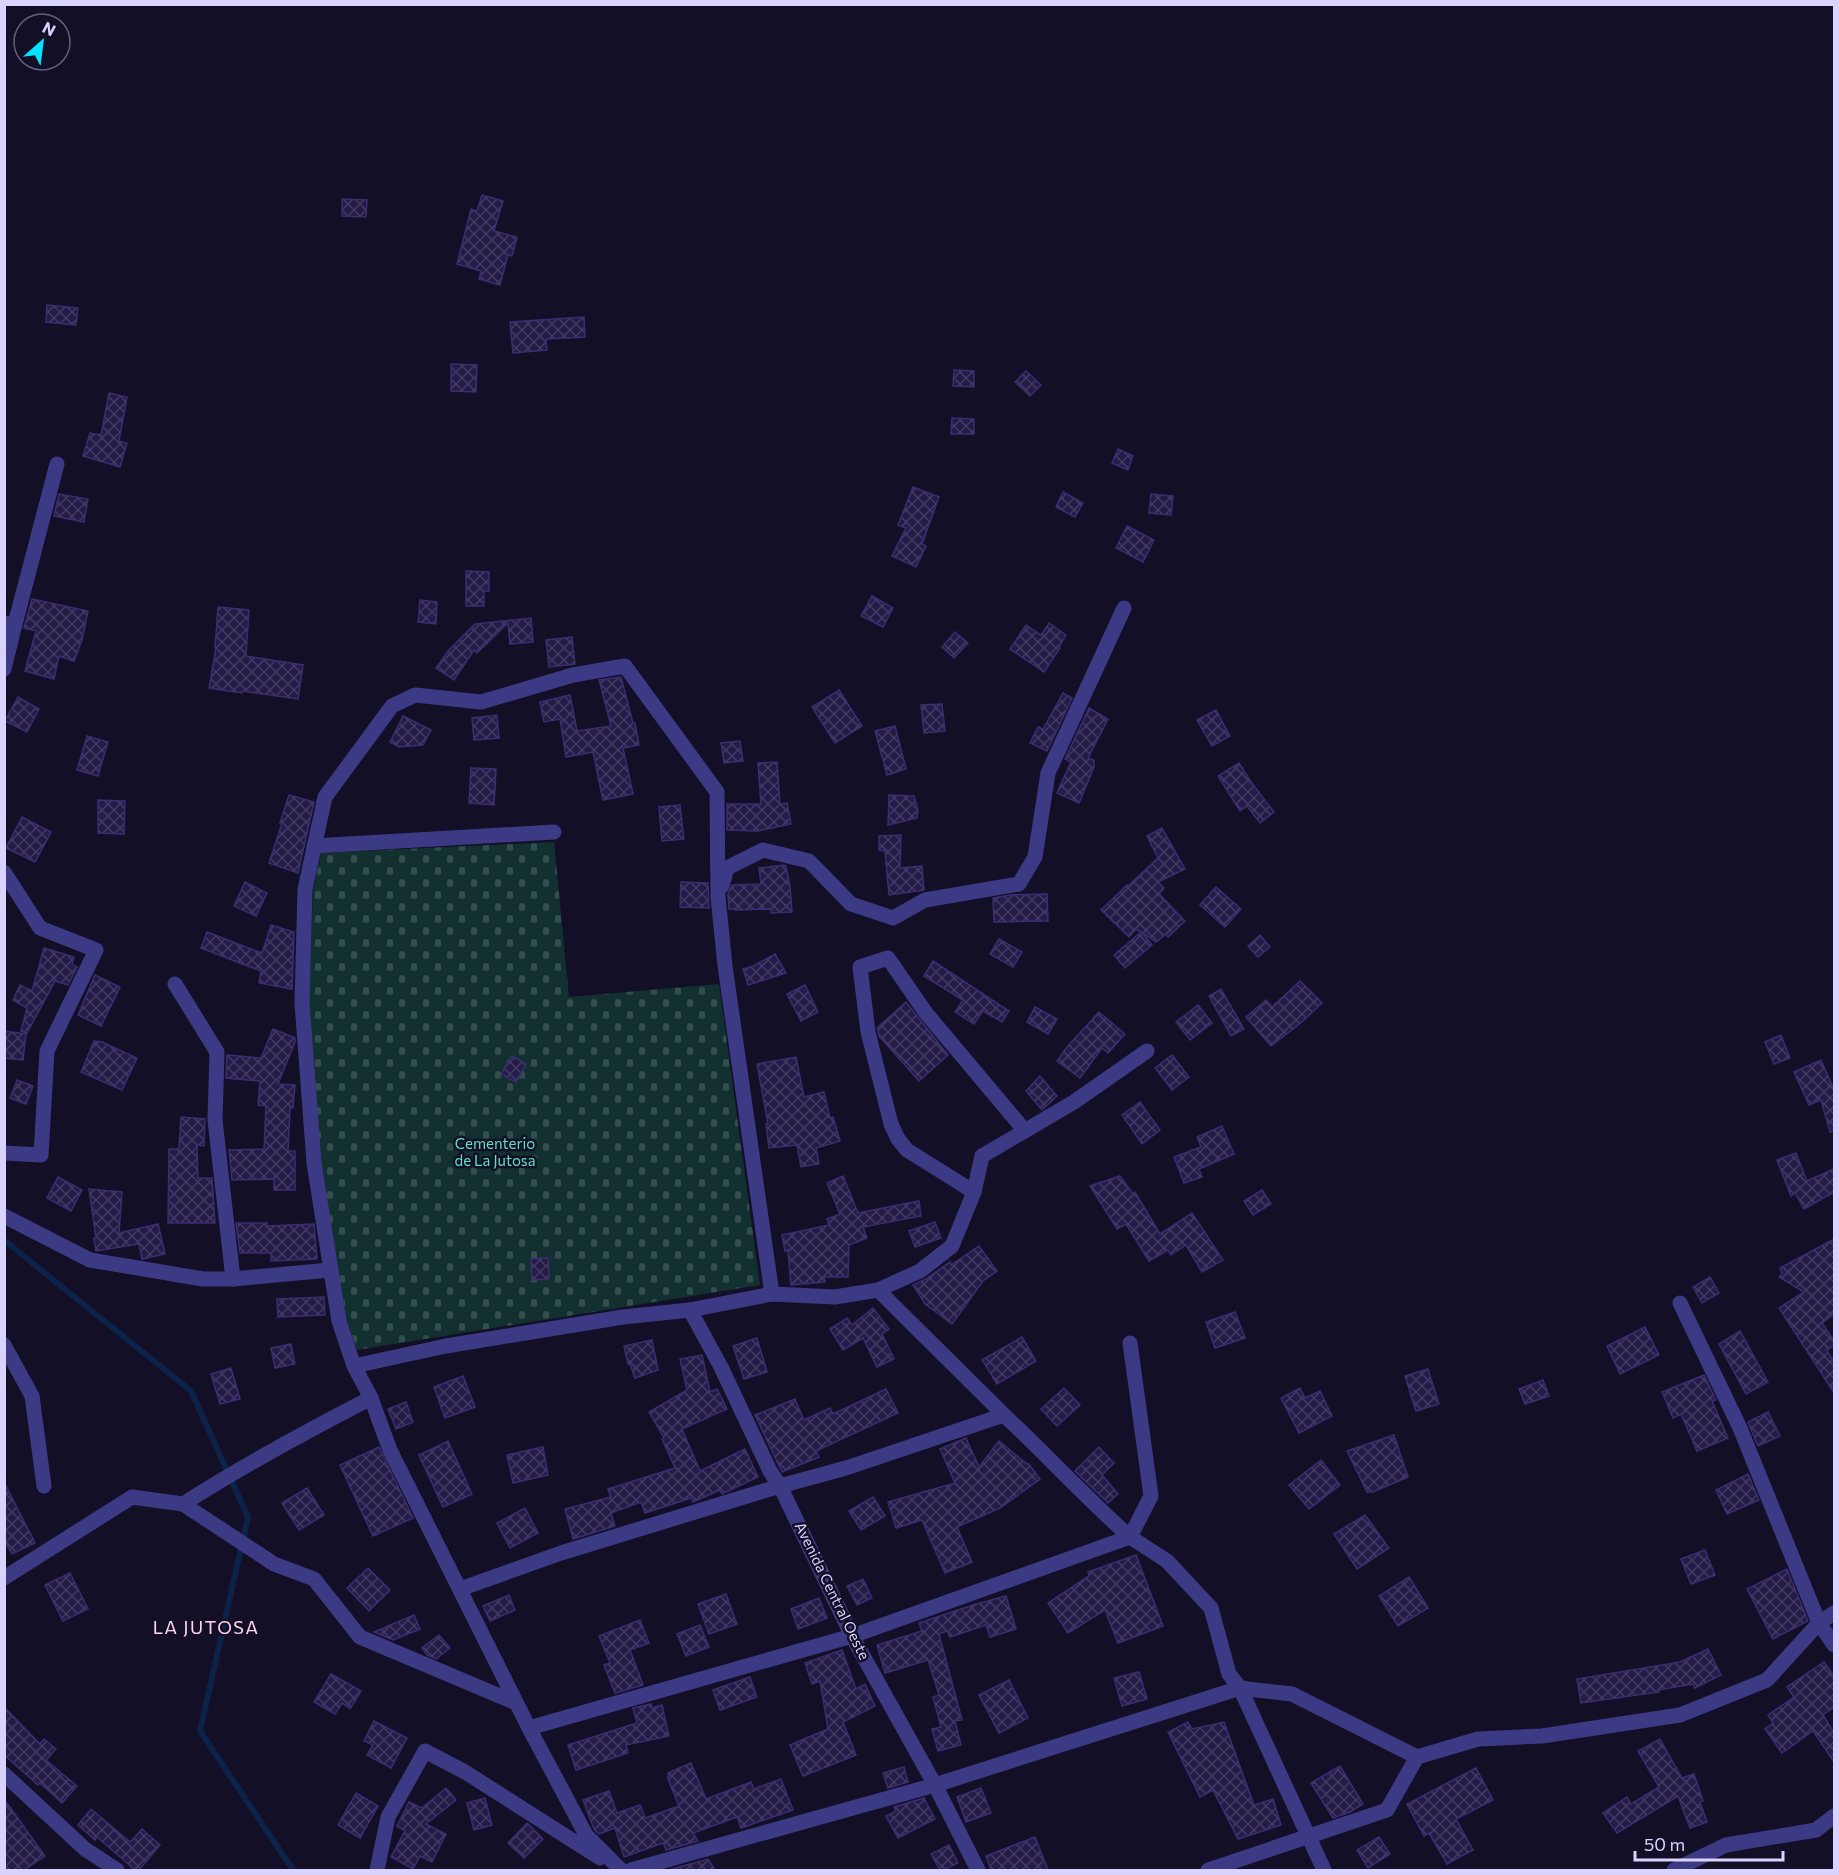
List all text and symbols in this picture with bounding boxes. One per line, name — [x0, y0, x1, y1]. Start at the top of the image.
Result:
north arrow — [12, 12, 72, 72]
text: N — [40, 17, 59, 40]
park label: Cementerio de La Jutosa — [454, 1134, 536, 1169]
street label: Avenida Central Oeste — [792, 1519, 874, 1663]
district label: LA JUTOSA — [153, 1616, 259, 1638]
scale bar — [1635, 1824, 1784, 1862]
text: 50 m — [1644, 1833, 1685, 1855]

